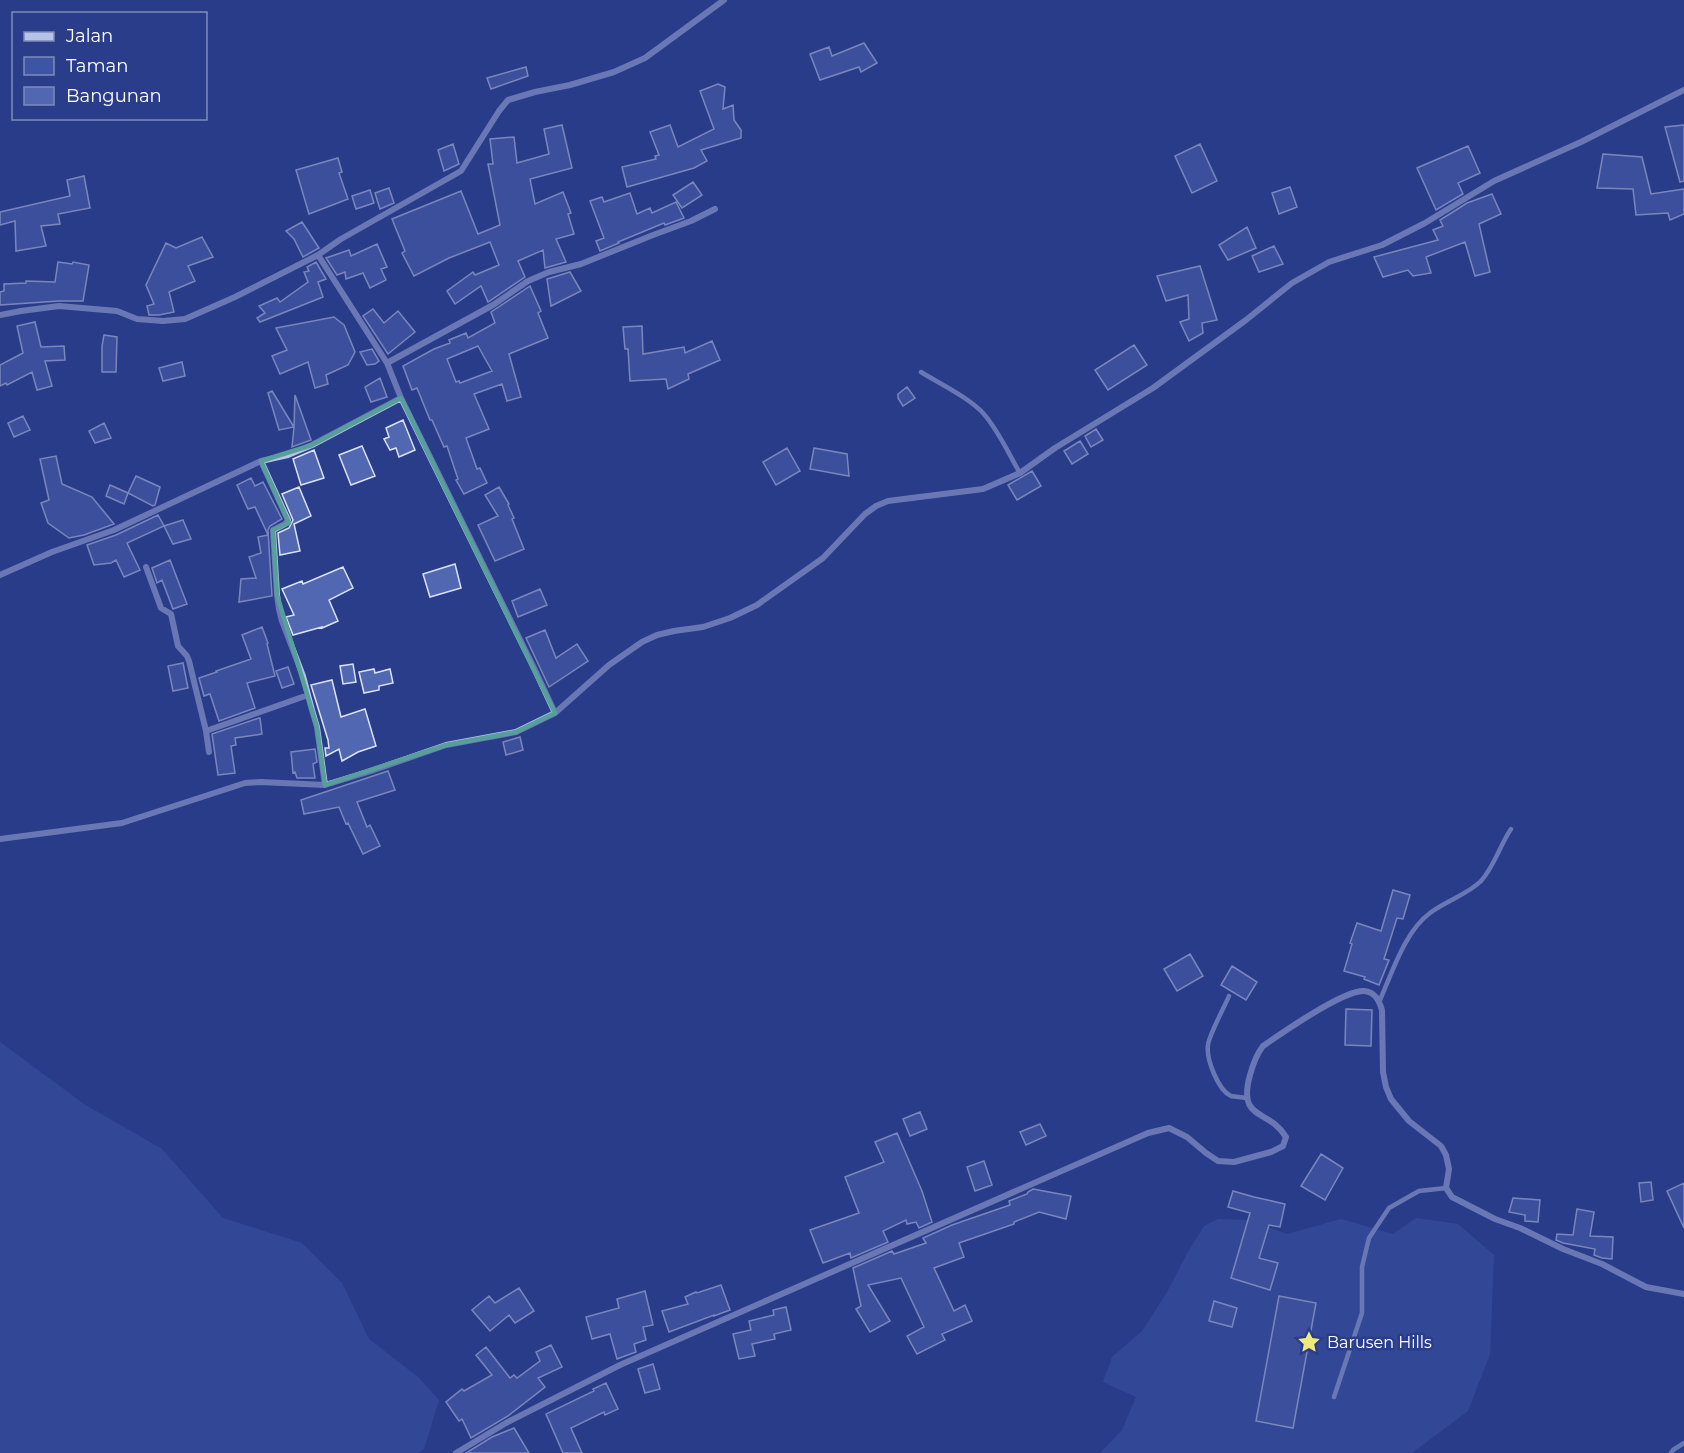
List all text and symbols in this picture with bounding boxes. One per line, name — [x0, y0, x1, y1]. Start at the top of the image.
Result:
legend — [12, 12, 207, 120]
text: Jalan — [65, 25, 113, 47]
text: Taman — [66, 55, 128, 77]
text: Bangunan — [66, 85, 162, 107]
place icon: Barusen Hills — [1296, 1329, 1322, 1355]
place label: Barusen Hills — [1327, 1333, 1432, 1352]

